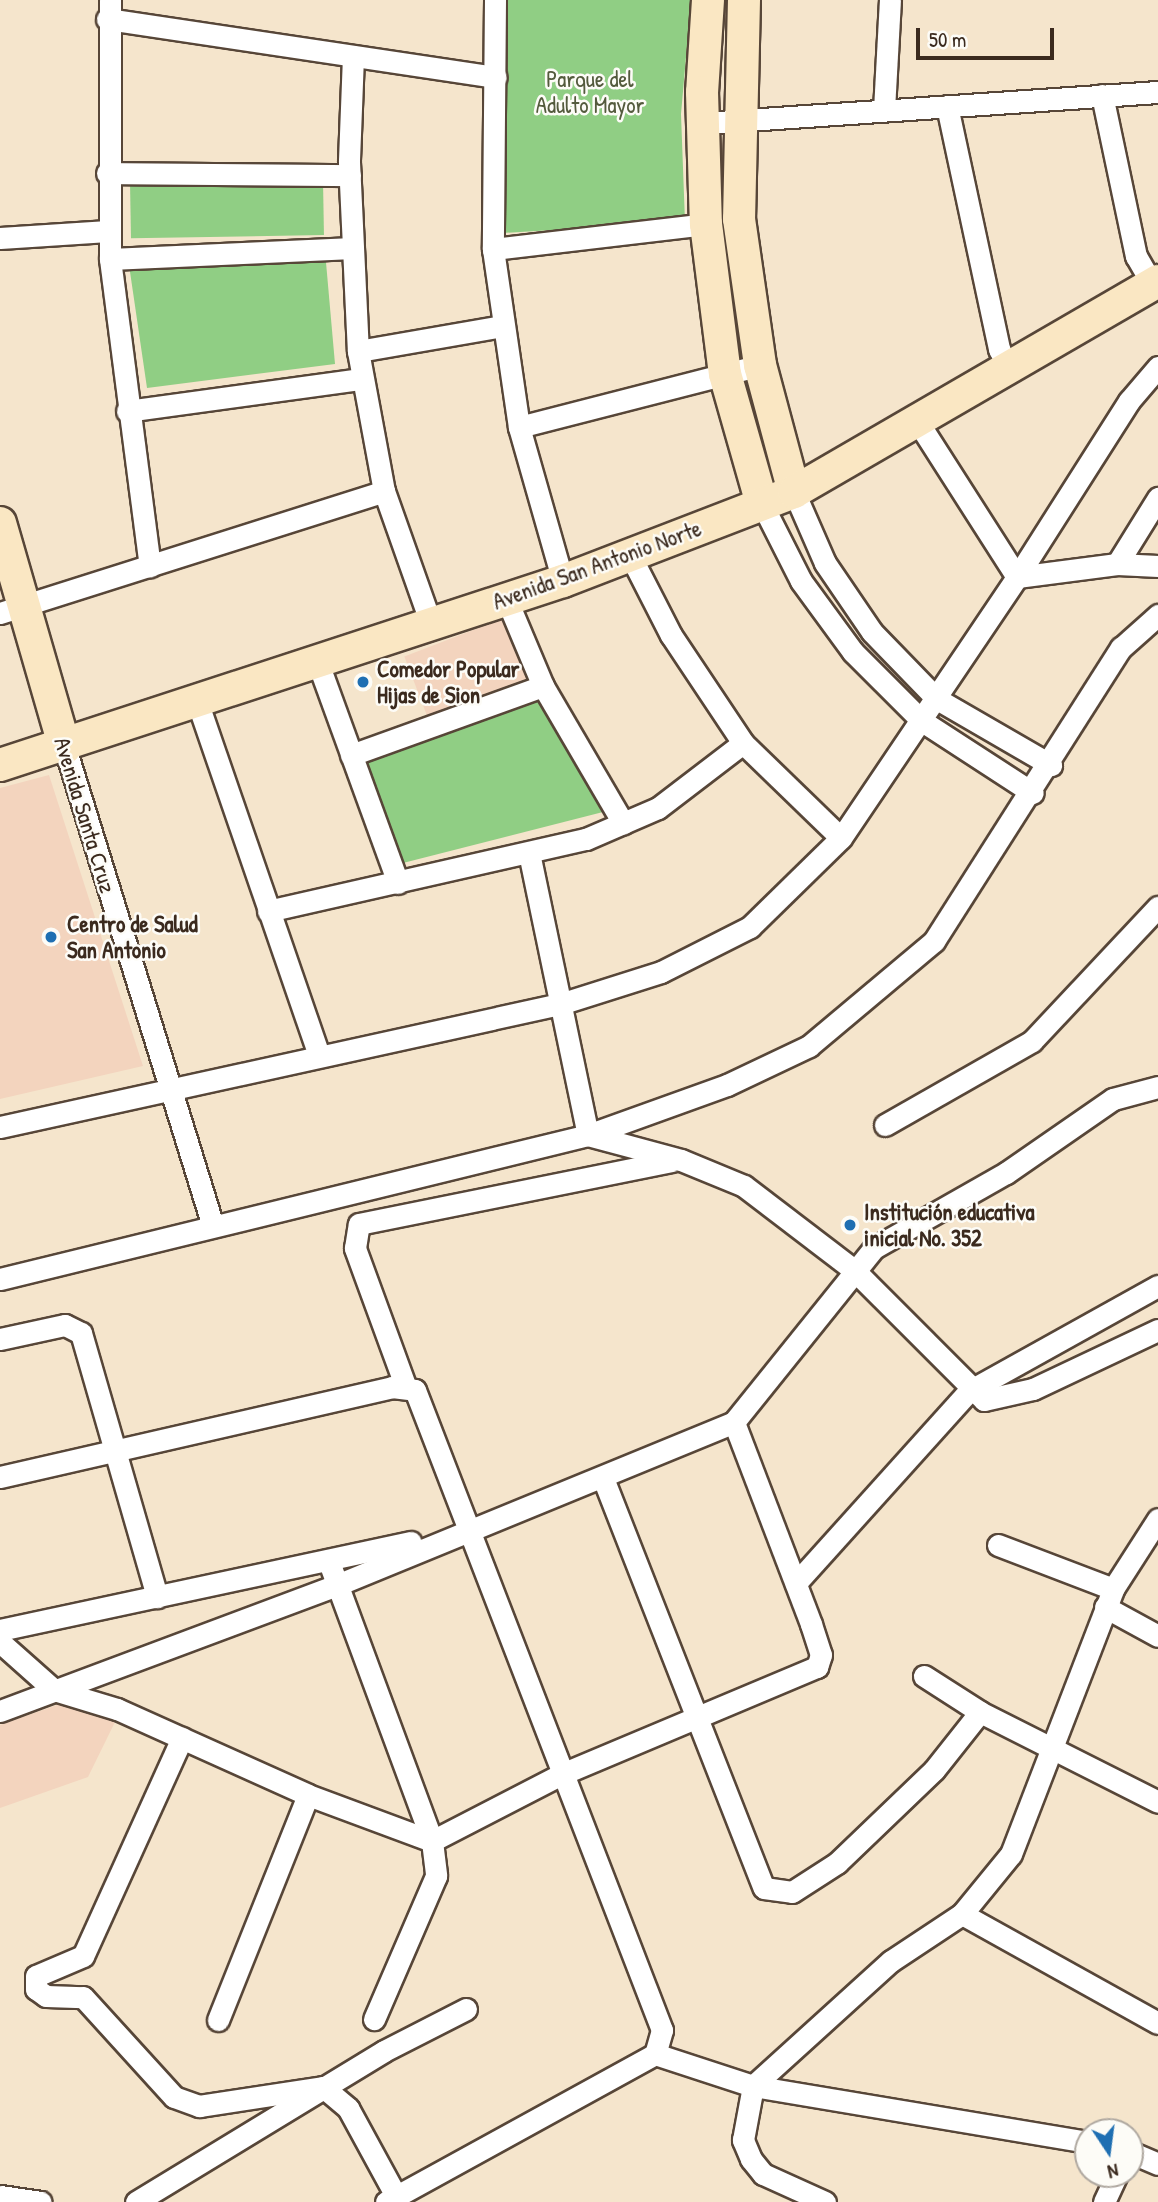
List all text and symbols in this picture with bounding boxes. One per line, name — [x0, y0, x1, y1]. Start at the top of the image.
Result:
scale bar — [920, 14, 1058, 58]
text: 50 m — [929, 25, 966, 54]
park label: Parque del Adulto Mayor — [536, 65, 644, 119]
street label: Avenida San Antonio Norte — [489, 514, 705, 616]
place label: Comedor Popular Hijas de Sion — [377, 655, 519, 709]
marker: Comedor Popular Hijas de Sion — [355, 674, 371, 690]
street label: Avenida Santa Cruz — [48, 734, 122, 896]
place label: Centro de Salud San Antonio — [67, 910, 198, 964]
marker: Centro de Salud San Antonio — [41, 927, 61, 947]
place label: Institución educativa inicial No. 352 — [864, 1198, 1034, 1252]
marker: Institución educativa inicial No. 352 — [842, 1217, 858, 1233]
north arrow — [1074, 2118, 1144, 2188]
text: N — [1105, 2158, 1121, 2185]

